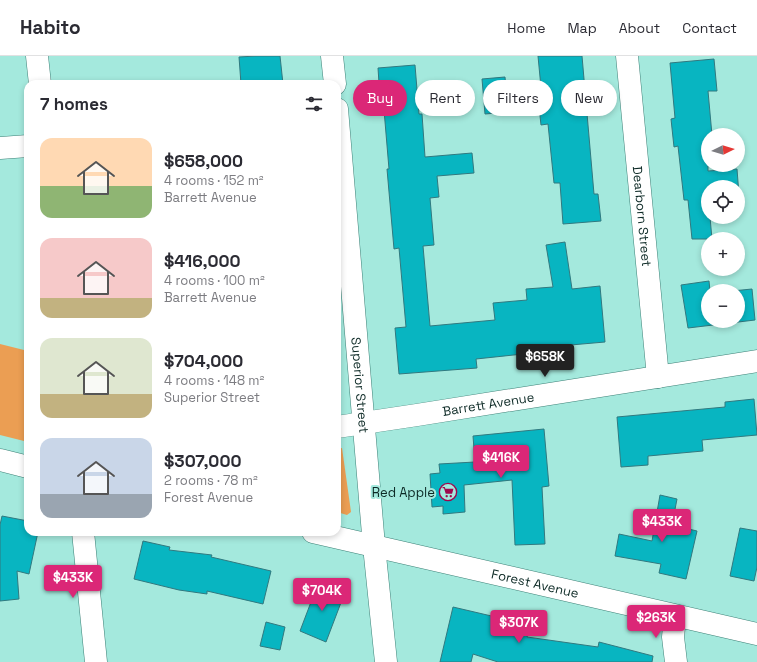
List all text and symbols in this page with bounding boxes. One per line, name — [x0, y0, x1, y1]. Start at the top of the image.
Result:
text: Habito — [20, 15, 81, 40]
text: Home — [507, 19, 545, 37]
text: Map — [567, 19, 597, 37]
text: About — [619, 19, 660, 37]
text: Contact — [682, 19, 737, 37]
chip: Buy — [353, 80, 407, 116]
chip: Rent — [415, 80, 475, 116]
chip: Filters — [483, 80, 553, 116]
chip: New — [561, 80, 617, 116]
text: 7 homes — [40, 93, 108, 115]
icon: filters — [303, 93, 325, 115]
north arrow — [701, 128, 745, 172]
map controls — [701, 128, 745, 328]
text: $658,000 — [164, 150, 243, 172]
icon: home — [72, 154, 120, 202]
street label: Dearborn Street — [629, 165, 655, 267]
text: 4 rooms · 152 m² — [164, 172, 264, 189]
button: locate — [701, 180, 745, 224]
text: Barrett Avenue — [164, 189, 257, 206]
button: + — [701, 232, 745, 276]
text: $416,000 — [164, 250, 240, 272]
icon: home — [72, 254, 120, 302]
text: 4 rooms · 100 m² — [164, 272, 265, 289]
button: − — [701, 284, 745, 328]
text: Barrett Avenue — [164, 289, 257, 306]
street label: Superior Street — [347, 336, 372, 434]
pin: $658K — [517, 344, 573, 378]
text: $658K — [525, 348, 565, 365]
text: $704,000 — [164, 350, 243, 372]
icon: home — [72, 354, 120, 402]
text: 4 rooms · 148 m² — [164, 372, 264, 389]
text: Superior Street — [164, 389, 260, 406]
street label: Barrett Avenue — [441, 389, 535, 420]
pin: $416K — [473, 445, 529, 479]
text: $416K — [482, 449, 520, 466]
text: $307,000 — [164, 450, 241, 472]
icon: home — [72, 454, 120, 502]
text: 2 rooms · 78 m² — [164, 472, 258, 489]
supermarket icon: Red Apple — [438, 482, 458, 502]
place label: Red Apple — [372, 484, 435, 501]
text: Forest Avenue — [164, 489, 253, 506]
pin: $433K — [634, 509, 690, 543]
text: $433K — [642, 513, 682, 530]
pin: $433K — [45, 565, 101, 599]
street label: Forest Avenue — [490, 565, 580, 602]
text: $433K — [53, 569, 93, 586]
pin: $704K — [294, 578, 350, 612]
text: $704K — [302, 582, 342, 599]
pin: $263K — [628, 605, 684, 639]
text: $263K — [636, 609, 676, 626]
pin: $307K — [491, 610, 547, 644]
text: $307K — [499, 614, 539, 631]

